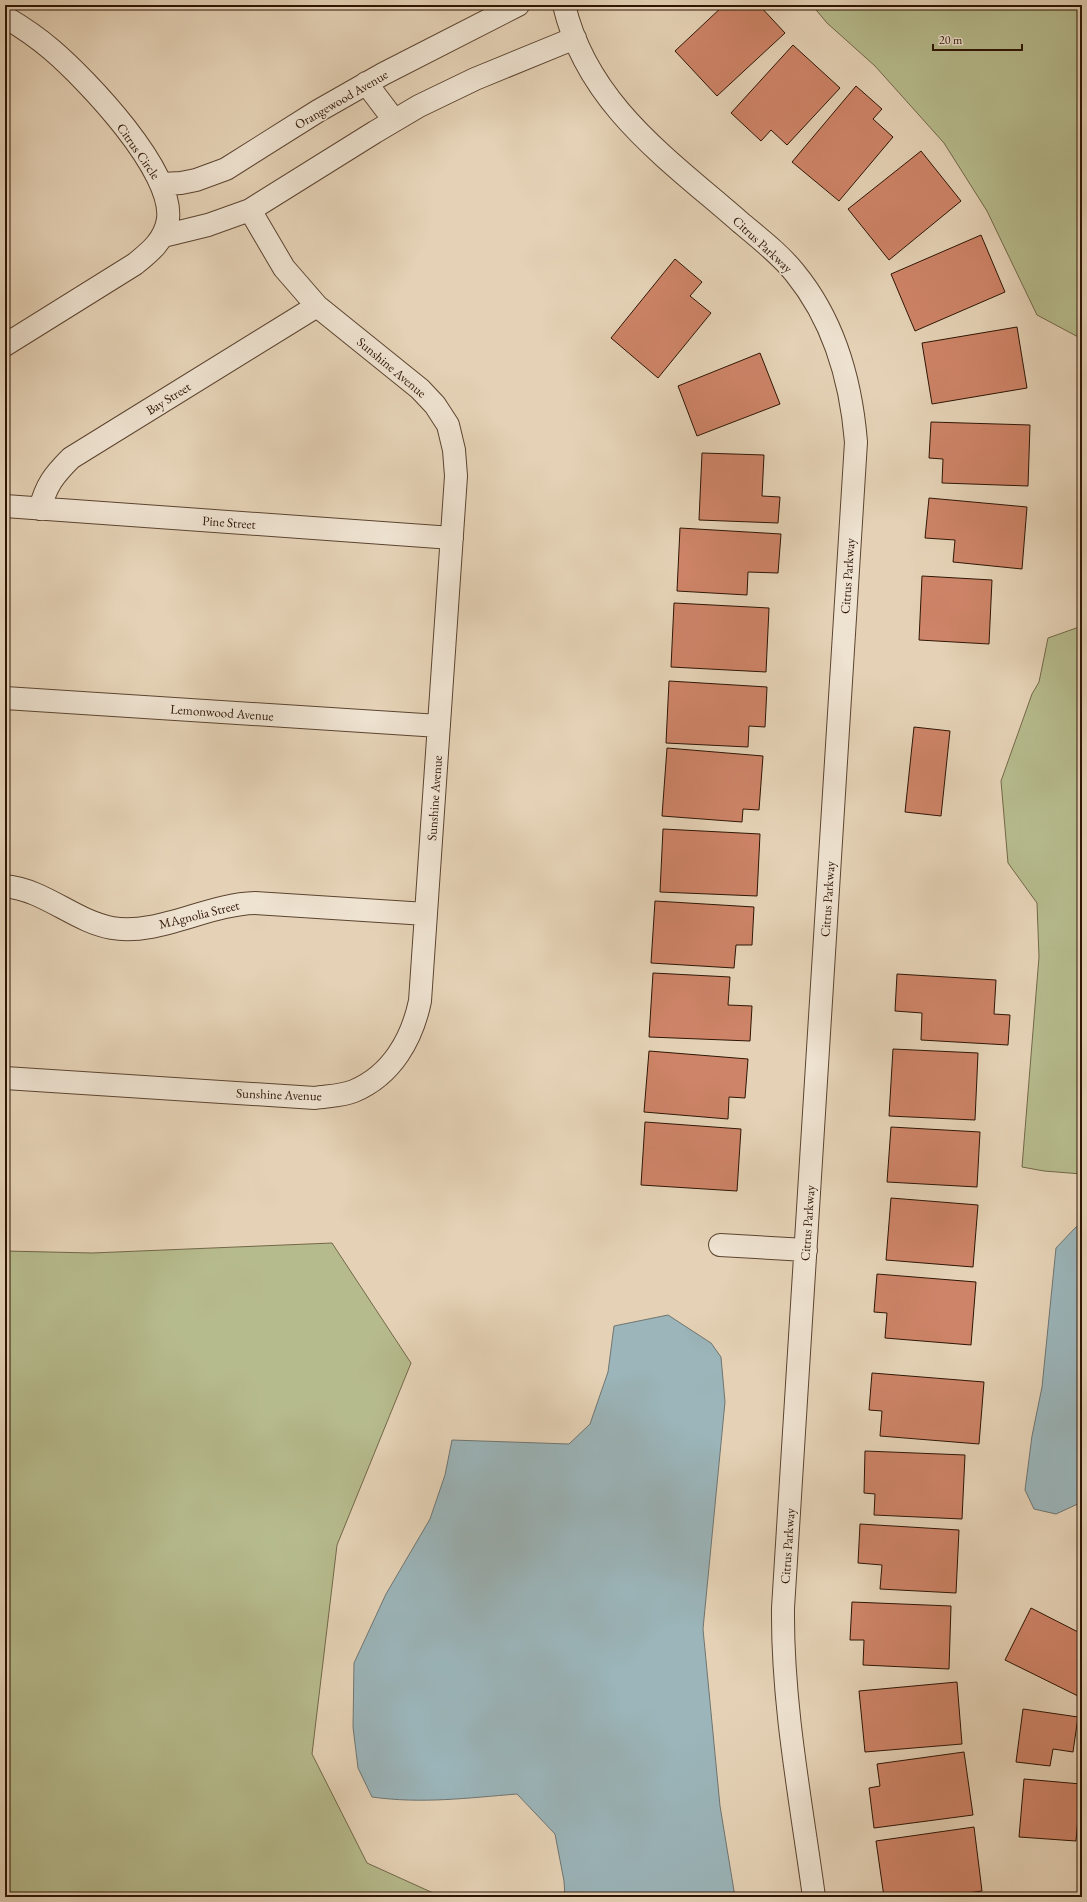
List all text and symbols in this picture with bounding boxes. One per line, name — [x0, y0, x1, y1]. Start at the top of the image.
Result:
scale bar — [933, 26, 1022, 52]
text: 20 m — [939, 32, 963, 48]
street label: Orangewood Avenue — [292, 66, 391, 133]
street label: Citrus Circle — [113, 120, 164, 183]
street label: Citrus Parkway — [729, 212, 797, 277]
street label: Sunshine Avenue — [353, 333, 430, 401]
street label: Bay Street — [143, 378, 194, 419]
street label: Pine Street — [202, 512, 256, 533]
street label: Citrus Parkway — [836, 537, 859, 615]
street label: Lemonwood Avenue — [170, 700, 274, 725]
street label: Sunshine Avenue — [423, 755, 446, 841]
street label: Citrus Parkway — [816, 860, 839, 938]
street label: MAgnolia Street — [157, 896, 241, 933]
street label: Sunshine Avenue — [236, 1085, 322, 1104]
street label: Citrus Parkway — [796, 1184, 819, 1262]
street label: Citrus Parkway — [776, 1507, 799, 1585]

